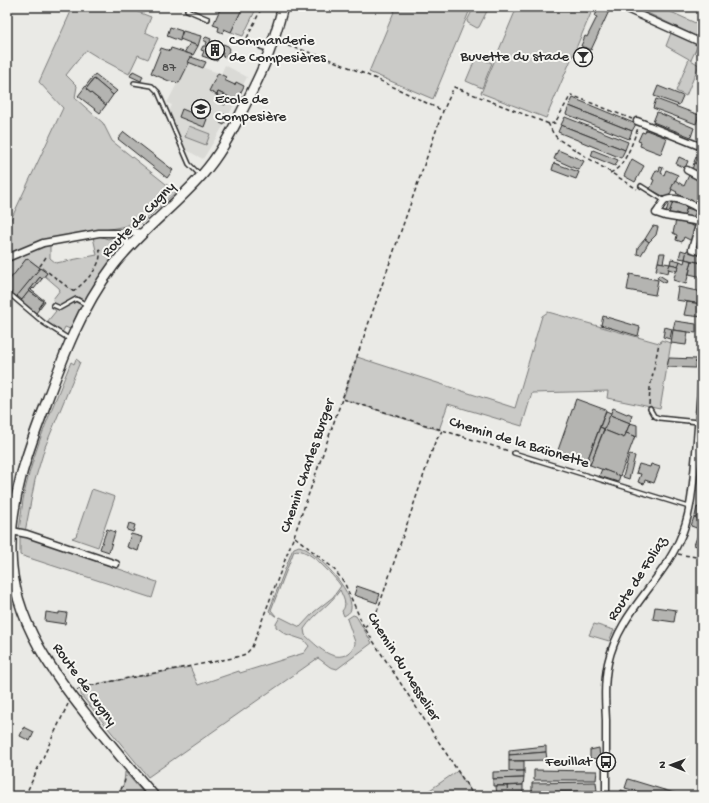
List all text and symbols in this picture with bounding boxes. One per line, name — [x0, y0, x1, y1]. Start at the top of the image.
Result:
place label: Commanderie de Compesières — [229, 32, 326, 67]
building icon: Commanderie de Compesières — [204, 39, 226, 61]
bar icon: Buvette du stade — [572, 46, 594, 68]
place label: Buvette du stade — [460, 48, 569, 66]
house number: 87 — [162, 61, 177, 76]
place label: Ecole de Compesière — [215, 91, 287, 126]
school or university icon: Ecole de Compesière — [190, 98, 212, 120]
street label: Route de Cugny — [98, 178, 180, 262]
street label: Chemin Charles Burger — [277, 395, 340, 535]
street label: Chemin de la Baïonette — [447, 413, 592, 473]
street label: Route de Foliaz — [604, 533, 672, 625]
street label: Chemin du Messelier — [362, 609, 444, 726]
street label: Route de Cugny — [48, 640, 121, 731]
north arrow — [651, 745, 691, 785]
bus stop icon: Feuillat — [595, 751, 617, 773]
place label: Feuillat — [544, 753, 594, 771]
text: N — [657, 761, 669, 769]

